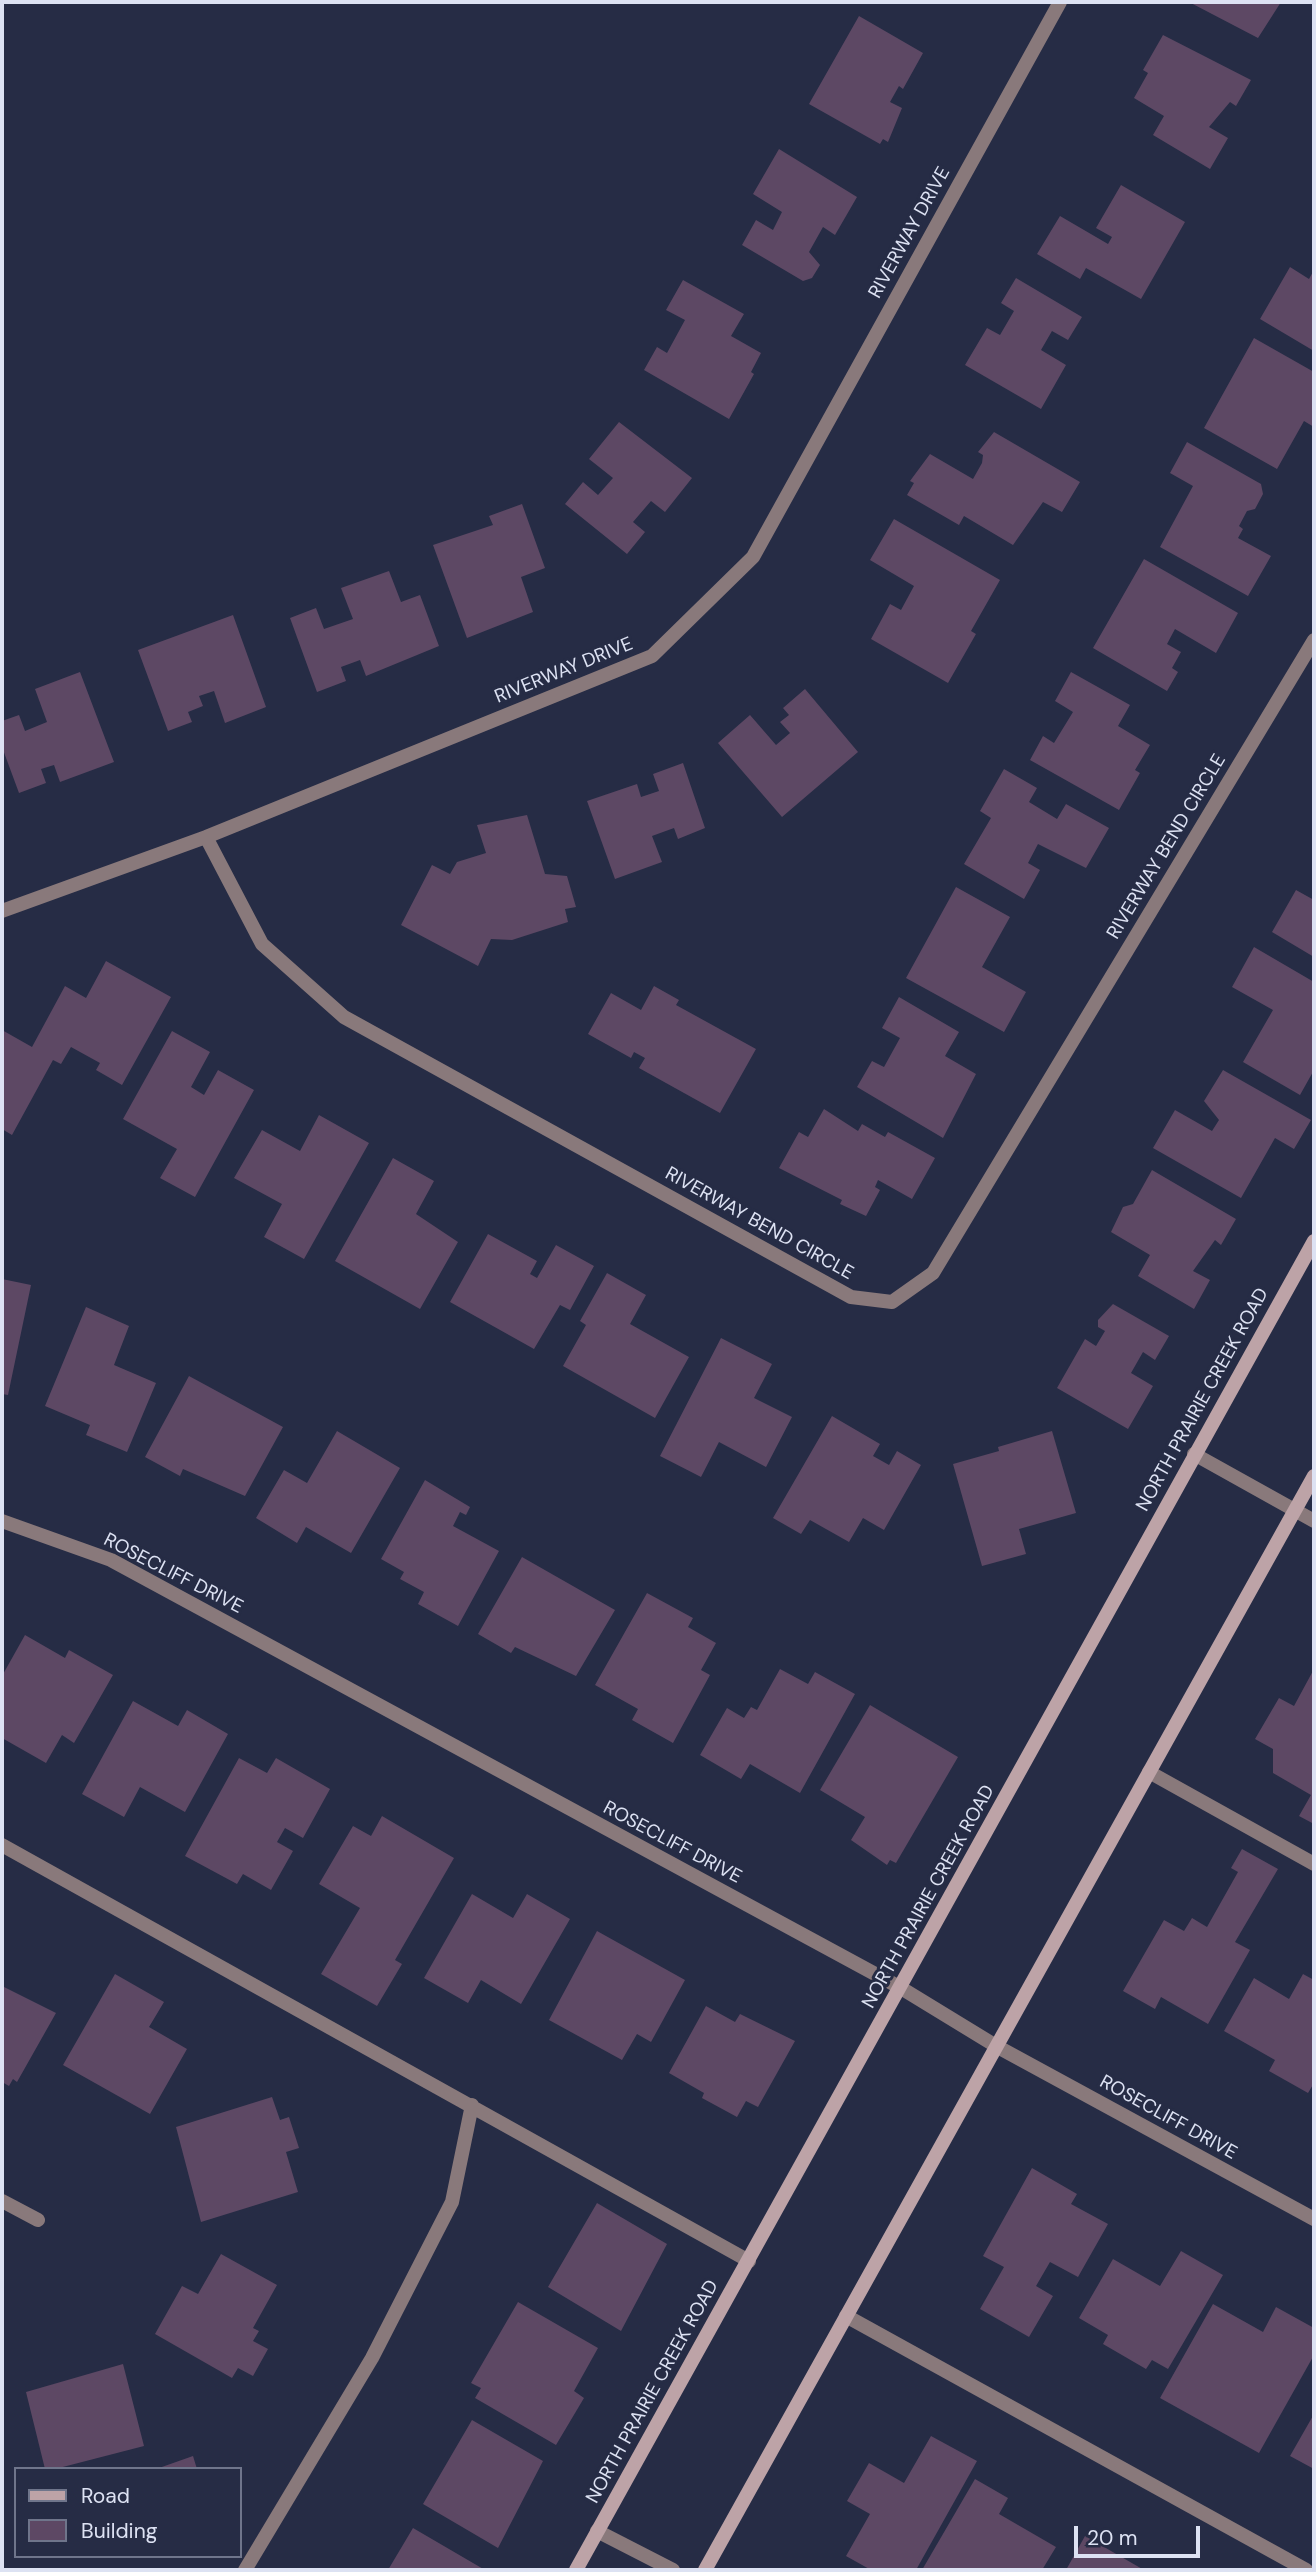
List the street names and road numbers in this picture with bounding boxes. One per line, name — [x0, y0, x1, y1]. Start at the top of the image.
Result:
street label: RIVERWAY DRIVE — [864, 163, 956, 303]
street label: RIVERWAY DRIVE — [492, 633, 636, 709]
street label: RIVERWAY BEND CIRCLE — [1103, 750, 1231, 944]
street label: RIVERWAY BEND CIRCLE — [661, 1163, 857, 1285]
street label: NORTH PRAIRIE CREEK ROAD — [1132, 1284, 1274, 1516]
street label: ROSECLIFF DRIVE — [99, 1529, 247, 1619]
street label: NORTH PRAIRIE CREEK ROAD — [858, 1781, 1000, 2013]
street label: ROSECLIFF DRIVE — [599, 1797, 745, 1889]
street label: ROSECLIFF DRIVE — [1095, 2071, 1241, 2165]
street label: NORTH PRAIRIE CREEK ROAD — [582, 2276, 724, 2508]

